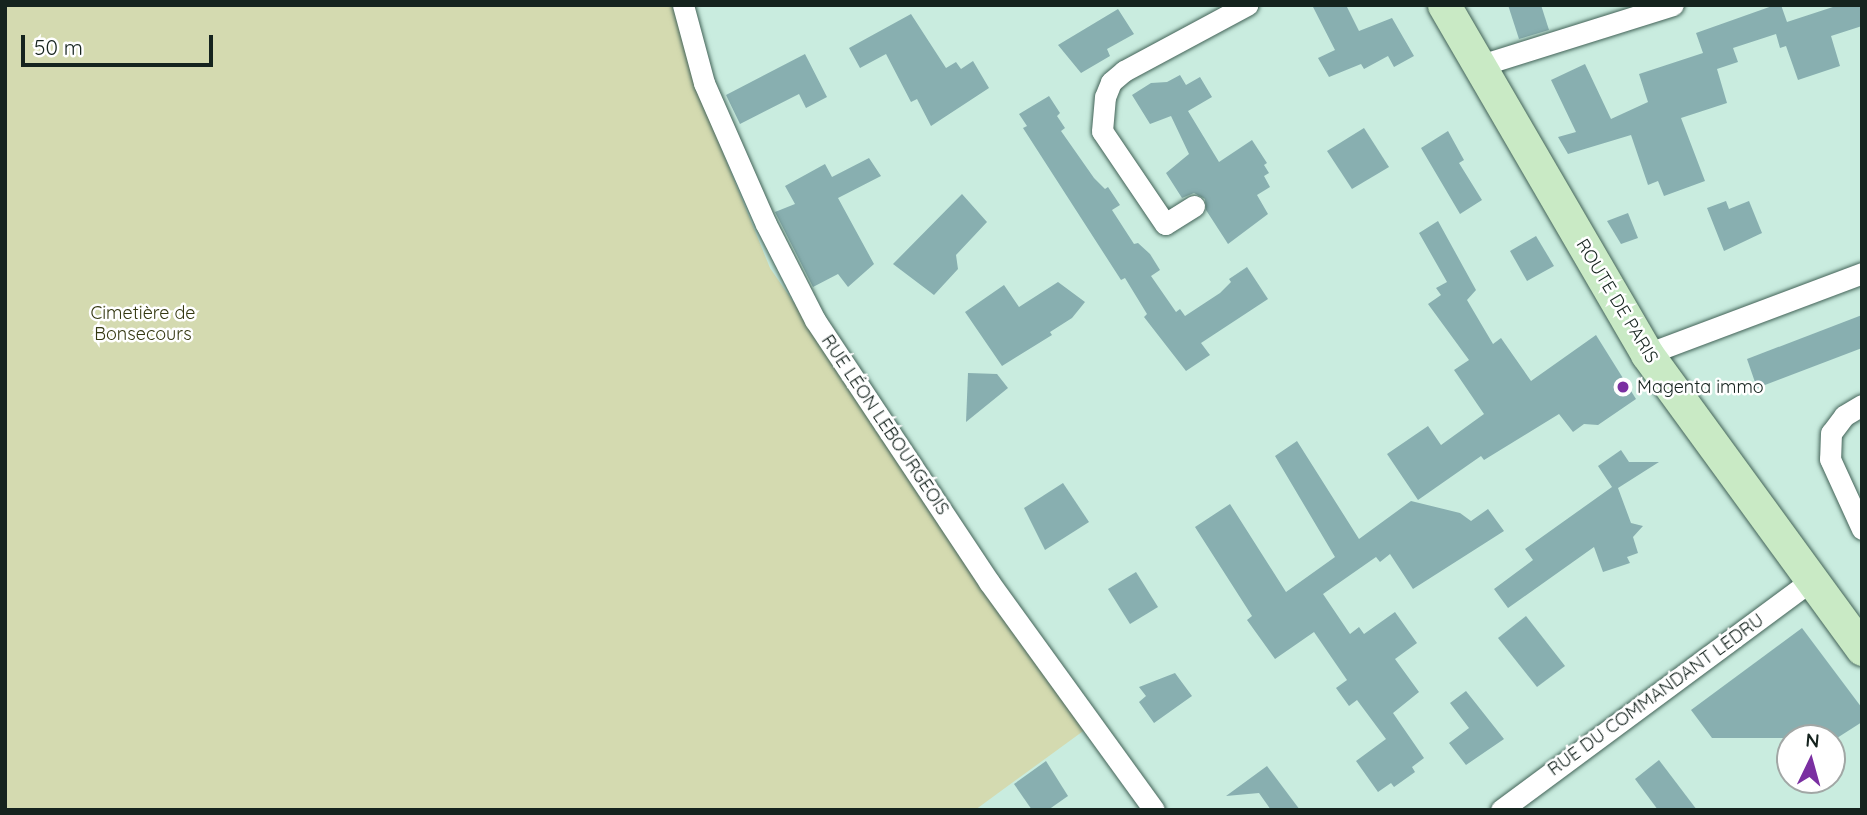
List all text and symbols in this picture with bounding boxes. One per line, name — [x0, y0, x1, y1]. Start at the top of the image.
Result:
scale bar — [24, 21, 217, 65]
text: 50 m — [34, 34, 83, 60]
street label: ROUTE DE PARIS — [1571, 235, 1663, 367]
park label: Cimetière de Bonsecours — [90, 303, 196, 346]
street label: RUE LÉON LEBOURGEOIS — [817, 331, 953, 519]
place label: Magenta immo — [1637, 376, 1764, 398]
marker: Magenta immo — [1615, 379, 1631, 395]
street label: RUE DU COMMANDANT LEDRU — [1544, 609, 1768, 781]
north arrow — [1776, 724, 1846, 794]
text: N — [1805, 728, 1821, 753]

